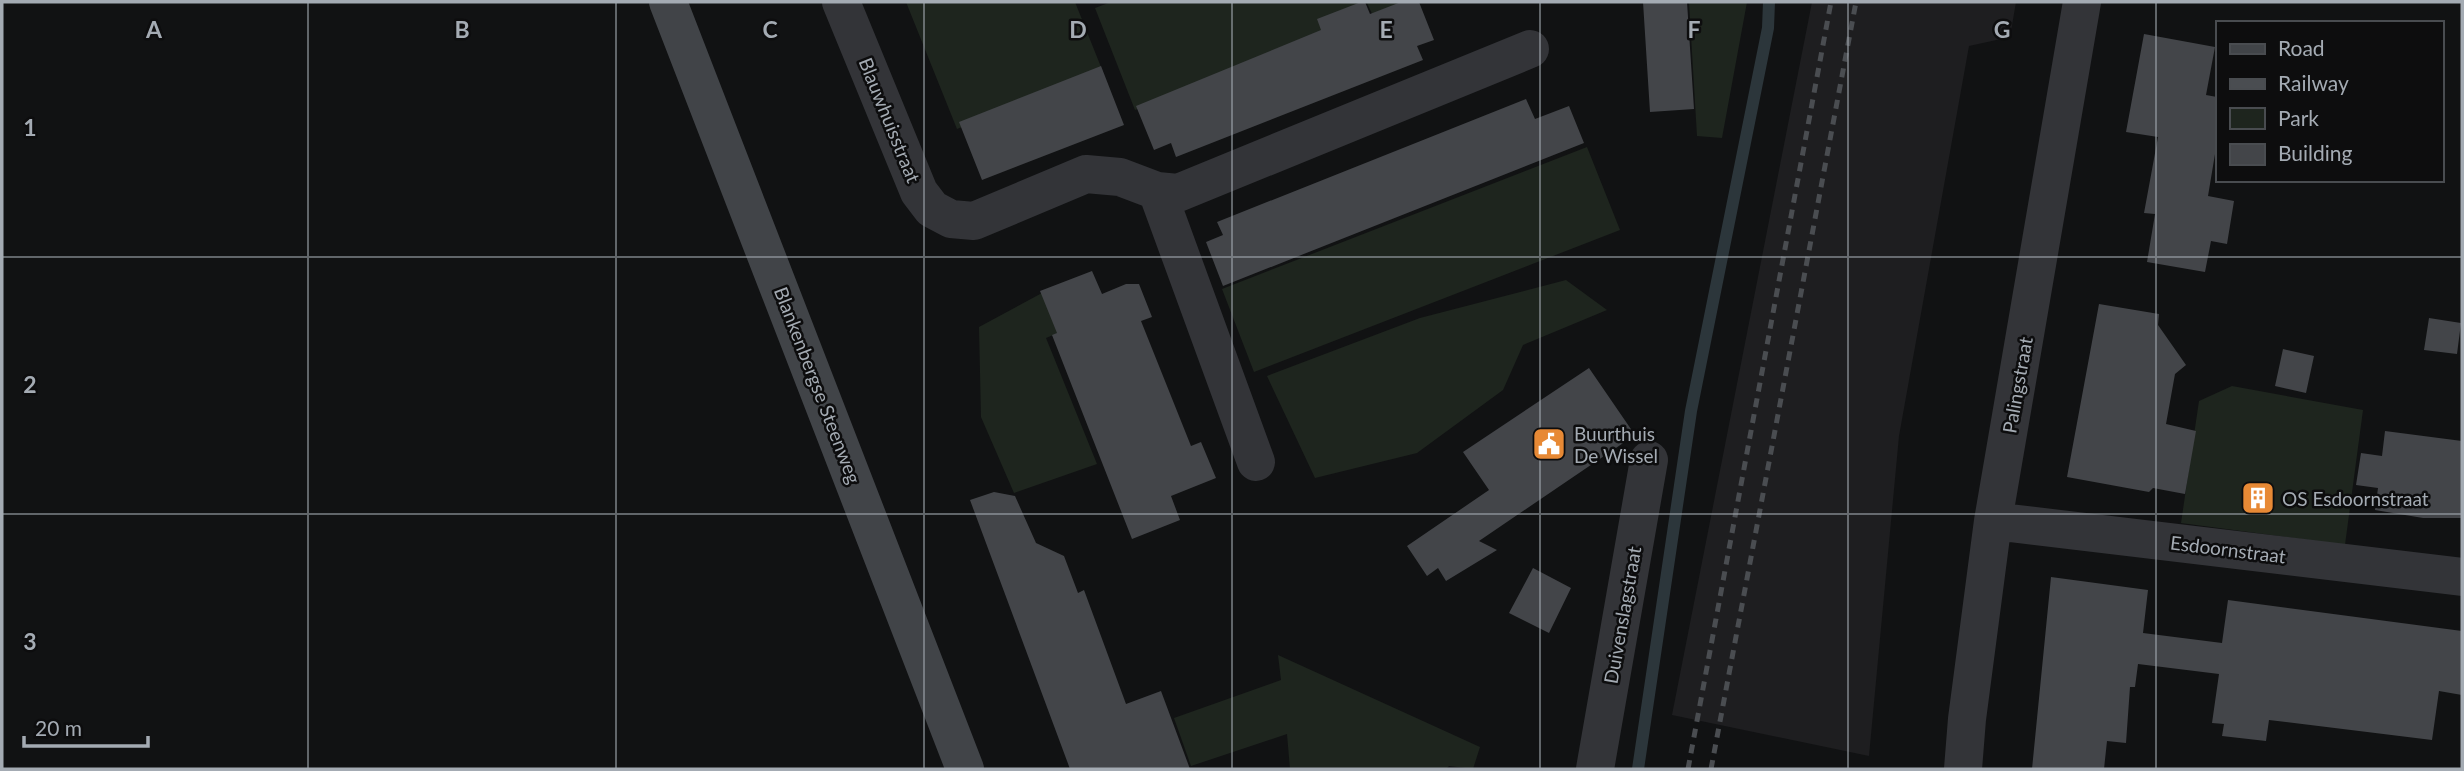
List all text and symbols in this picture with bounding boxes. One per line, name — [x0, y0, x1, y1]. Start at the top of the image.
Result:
text: A — [145, 15, 163, 43]
text: B — [454, 15, 470, 43]
text: C — [762, 15, 778, 43]
text: D — [1069, 15, 1087, 43]
text: E — [1379, 15, 1393, 43]
text: F — [1687, 15, 1701, 43]
text: G — [1994, 15, 2010, 43]
legend — [2216, 21, 2443, 182]
text: Road — [2278, 35, 2325, 60]
street label: Blauwhuisstraat — [854, 54, 926, 186]
text: Railway — [2278, 70, 2349, 95]
text: Park — [2278, 105, 2319, 130]
text: 1 — [23, 113, 37, 141]
text: Building — [2278, 140, 2353, 165]
street label: Blankenbergse Steenweg — [770, 283, 866, 487]
street label: Palingstraat — [1997, 335, 2037, 435]
text: 2 — [23, 370, 37, 398]
place label: Buurthuis De Wissel — [1574, 422, 1658, 467]
public building icon: Buurthuis De Wissel — [1530, 425, 1568, 463]
building icon: OS Esdoornstraat — [2239, 479, 2277, 517]
place label: OS Esdoornstraat — [2282, 487, 2429, 510]
street label: Esdoornstraat — [2169, 531, 2287, 568]
street label: Duivenslagstraat — [1599, 544, 1645, 685]
text: 3 — [23, 627, 37, 655]
scale bar — [24, 704, 149, 748]
text: 20 m — [35, 715, 82, 740]

